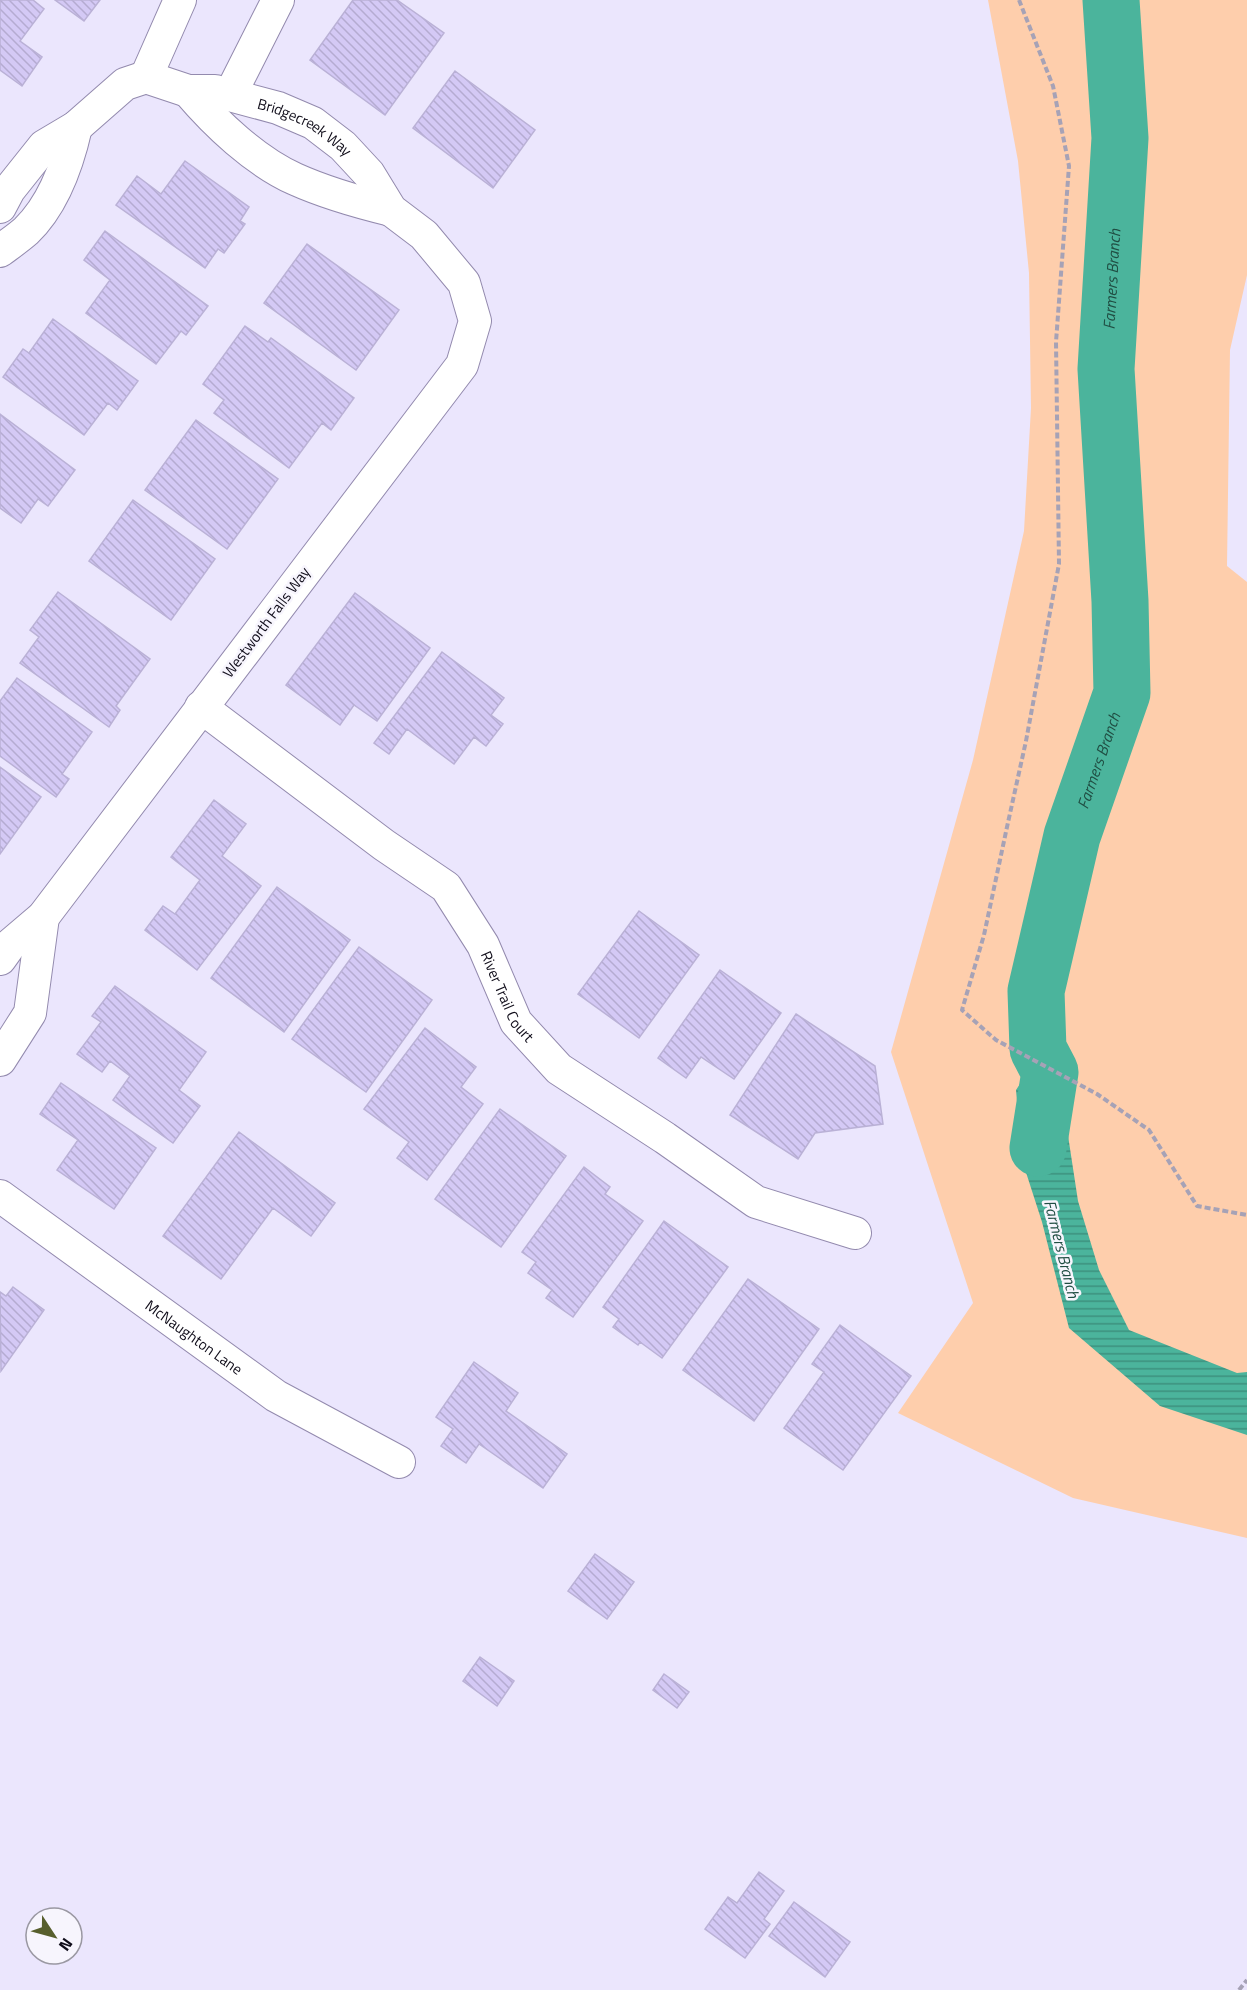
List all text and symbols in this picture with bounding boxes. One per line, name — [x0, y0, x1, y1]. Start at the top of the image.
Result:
street label: Bridgecreek Way — [255, 92, 358, 161]
water label: Farmers Branch — [1096, 227, 1127, 330]
street label: Westworth Falls Way — [217, 562, 315, 682]
water label: Farmers Branch — [1070, 708, 1127, 812]
street label: River Trail Court — [475, 947, 541, 1047]
water label: Farmers Branch — [1038, 1197, 1086, 1302]
street label: McNaughton Lane — [141, 1294, 248, 1380]
north arrow — [24, 1906, 84, 1966]
text: N — [53, 1933, 79, 1956]

